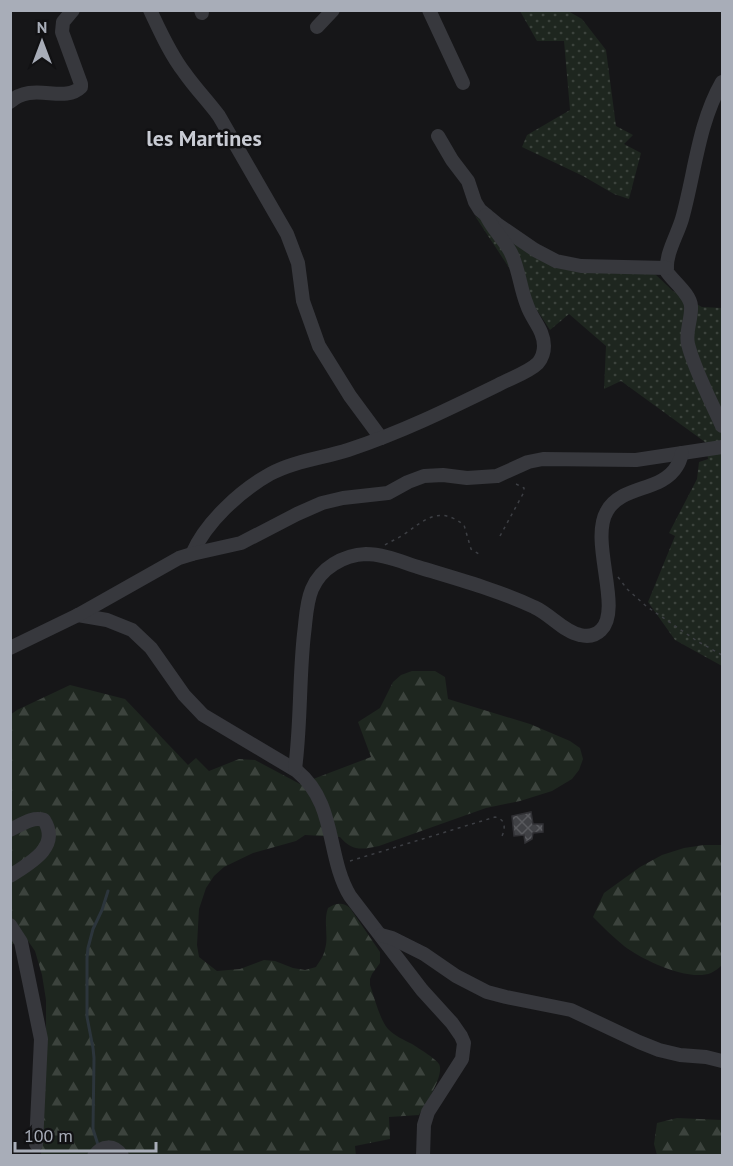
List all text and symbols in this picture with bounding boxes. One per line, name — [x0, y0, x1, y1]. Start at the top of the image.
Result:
north arrow — [12, 12, 72, 72]
text: N — [37, 17, 47, 37]
district label: les Martines — [146, 124, 262, 152]
scale bar — [15, 1115, 156, 1153]
text: 100 m — [24, 1124, 73, 1147]

